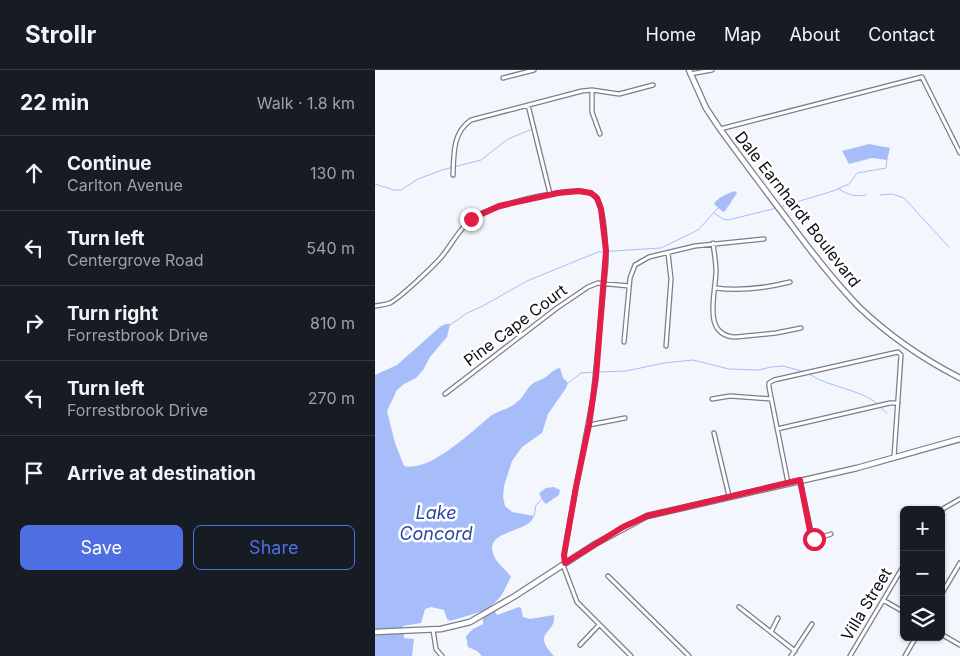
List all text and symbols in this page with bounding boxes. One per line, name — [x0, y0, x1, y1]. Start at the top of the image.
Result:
text: Strollr — [25, 20, 96, 49]
text: Home — [646, 24, 696, 45]
text: Map — [724, 24, 761, 45]
text: About — [789, 24, 840, 45]
text: Contact — [868, 24, 935, 45]
text: 22 min — [20, 90, 89, 115]
text: Walk · 1.8 km — [257, 93, 355, 113]
street label: Dale Earnhardt Boulevard — [731, 127, 865, 291]
text: Continue — [67, 152, 152, 175]
icon: ahead — [20, 159, 48, 187]
text: 130 m — [310, 163, 355, 183]
text: Carlton Avenue — [67, 175, 183, 195]
route end — [460, 208, 483, 231]
text: Turn left — [67, 227, 145, 250]
icon: left — [20, 234, 48, 262]
text: 540 m — [306, 238, 355, 258]
text: Centergrove Road — [67, 250, 204, 270]
street label: Pine Cape Court — [459, 280, 571, 370]
text: Turn right — [67, 302, 158, 325]
icon: right — [20, 309, 48, 337]
text: 810 m — [310, 313, 355, 333]
text: Forrestbrook Drive — [67, 325, 208, 345]
text: Turn left — [67, 377, 145, 400]
icon: left — [20, 384, 48, 412]
text: 270 m — [308, 388, 355, 408]
text: Forrestbrook Drive — [67, 400, 208, 420]
icon: arrive — [20, 459, 48, 487]
text: Arrive at destination — [67, 462, 256, 485]
water label: Lake Concord — [399, 502, 473, 544]
map controls — [900, 506, 945, 641]
button: + — [900, 506, 945, 551]
button: Save — [20, 525, 183, 570]
button: Share — [193, 525, 355, 570]
route start — [803, 528, 826, 551]
button: − — [900, 551, 945, 596]
street label: Villa Street — [836, 564, 896, 644]
button: layers — [900, 596, 945, 641]

